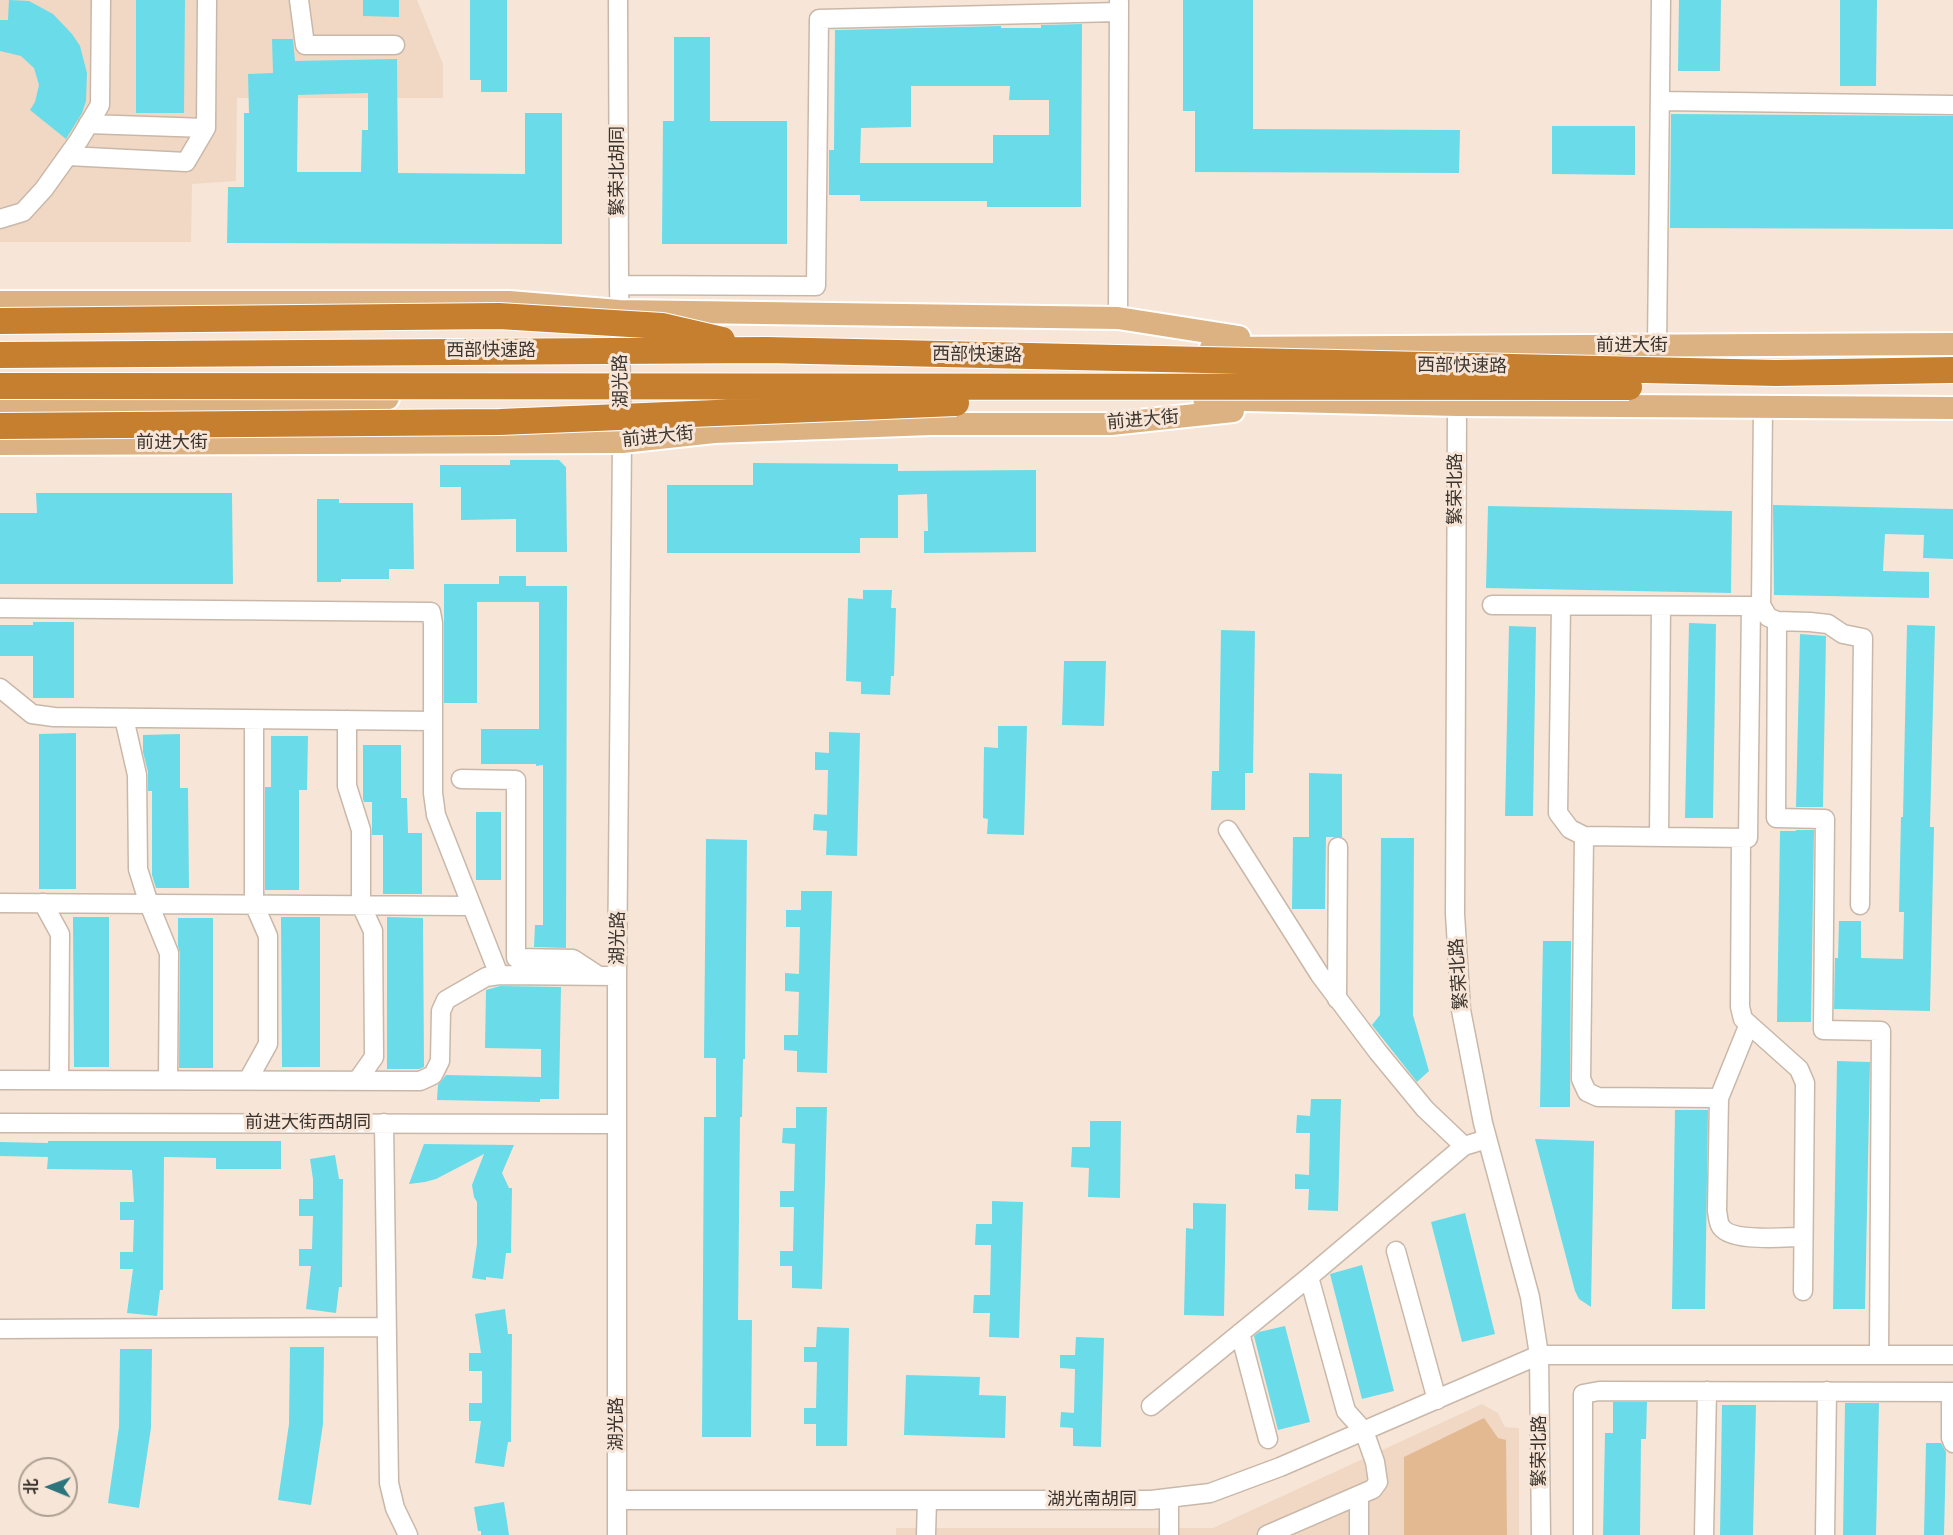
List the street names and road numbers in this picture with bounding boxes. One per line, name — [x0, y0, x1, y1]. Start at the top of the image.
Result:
street label: 繁荣北胡同 — [607, 126, 629, 216]
street label: 前进大街 — [1596, 335, 1668, 357]
street label: 西部快速路 — [446, 340, 536, 362]
street label: 西部快速路 — [932, 343, 1022, 367]
street label: 湖光路 — [610, 354, 632, 408]
street label: 西部快速路 — [1417, 354, 1507, 378]
street label: 前进大街 — [1106, 406, 1180, 434]
street label: 前进大街 — [621, 422, 695, 452]
street label: 前进大街 — [136, 432, 208, 454]
street label: 繁荣北路 — [1445, 453, 1467, 525]
street label: 湖光路 — [607, 911, 629, 965]
street label: 繁荣北路 — [1446, 937, 1472, 1011]
street label: 前进大街西胡同 — [245, 1112, 371, 1134]
street label: 湖光路 — [606, 1397, 628, 1451]
street label: 繁荣北路 — [1529, 1415, 1551, 1487]
street label: 湖光南胡同 — [1047, 1489, 1137, 1511]

